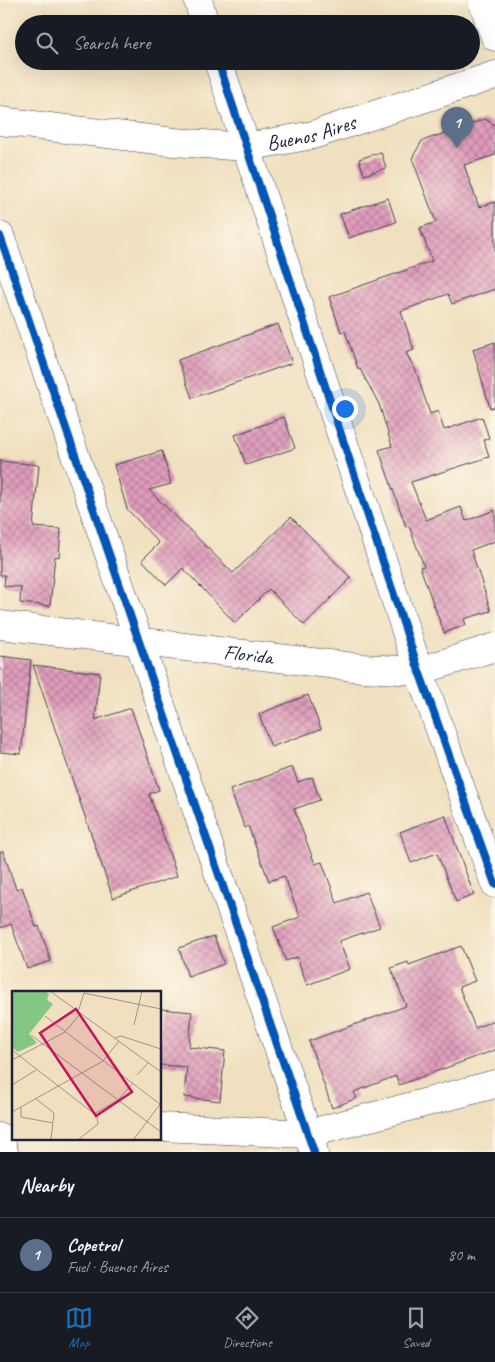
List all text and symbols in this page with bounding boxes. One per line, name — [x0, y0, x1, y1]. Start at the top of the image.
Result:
search box — [15, 15, 480, 70]
icon: search — [33, 29, 61, 57]
text: Search here — [73, 31, 150, 55]
pin: 1 — [441, 107, 473, 148]
street label: Buenos Aires — [265, 108, 360, 156]
your location — [332, 396, 358, 422]
street label: Florida — [222, 639, 277, 671]
inset map — [12, 991, 161, 1140]
text: Nearby — [20, 1172, 73, 1198]
text: Copetrol — [67, 1233, 120, 1257]
text: 1 — [32, 1245, 40, 1265]
text: 80 m — [448, 1245, 475, 1265]
text: Fuel · Buenos Aires — [67, 1257, 168, 1277]
tab: Map — [65, 1304, 93, 1351]
tab: Directions — [223, 1304, 272, 1351]
tab: Saved — [402, 1304, 430, 1351]

